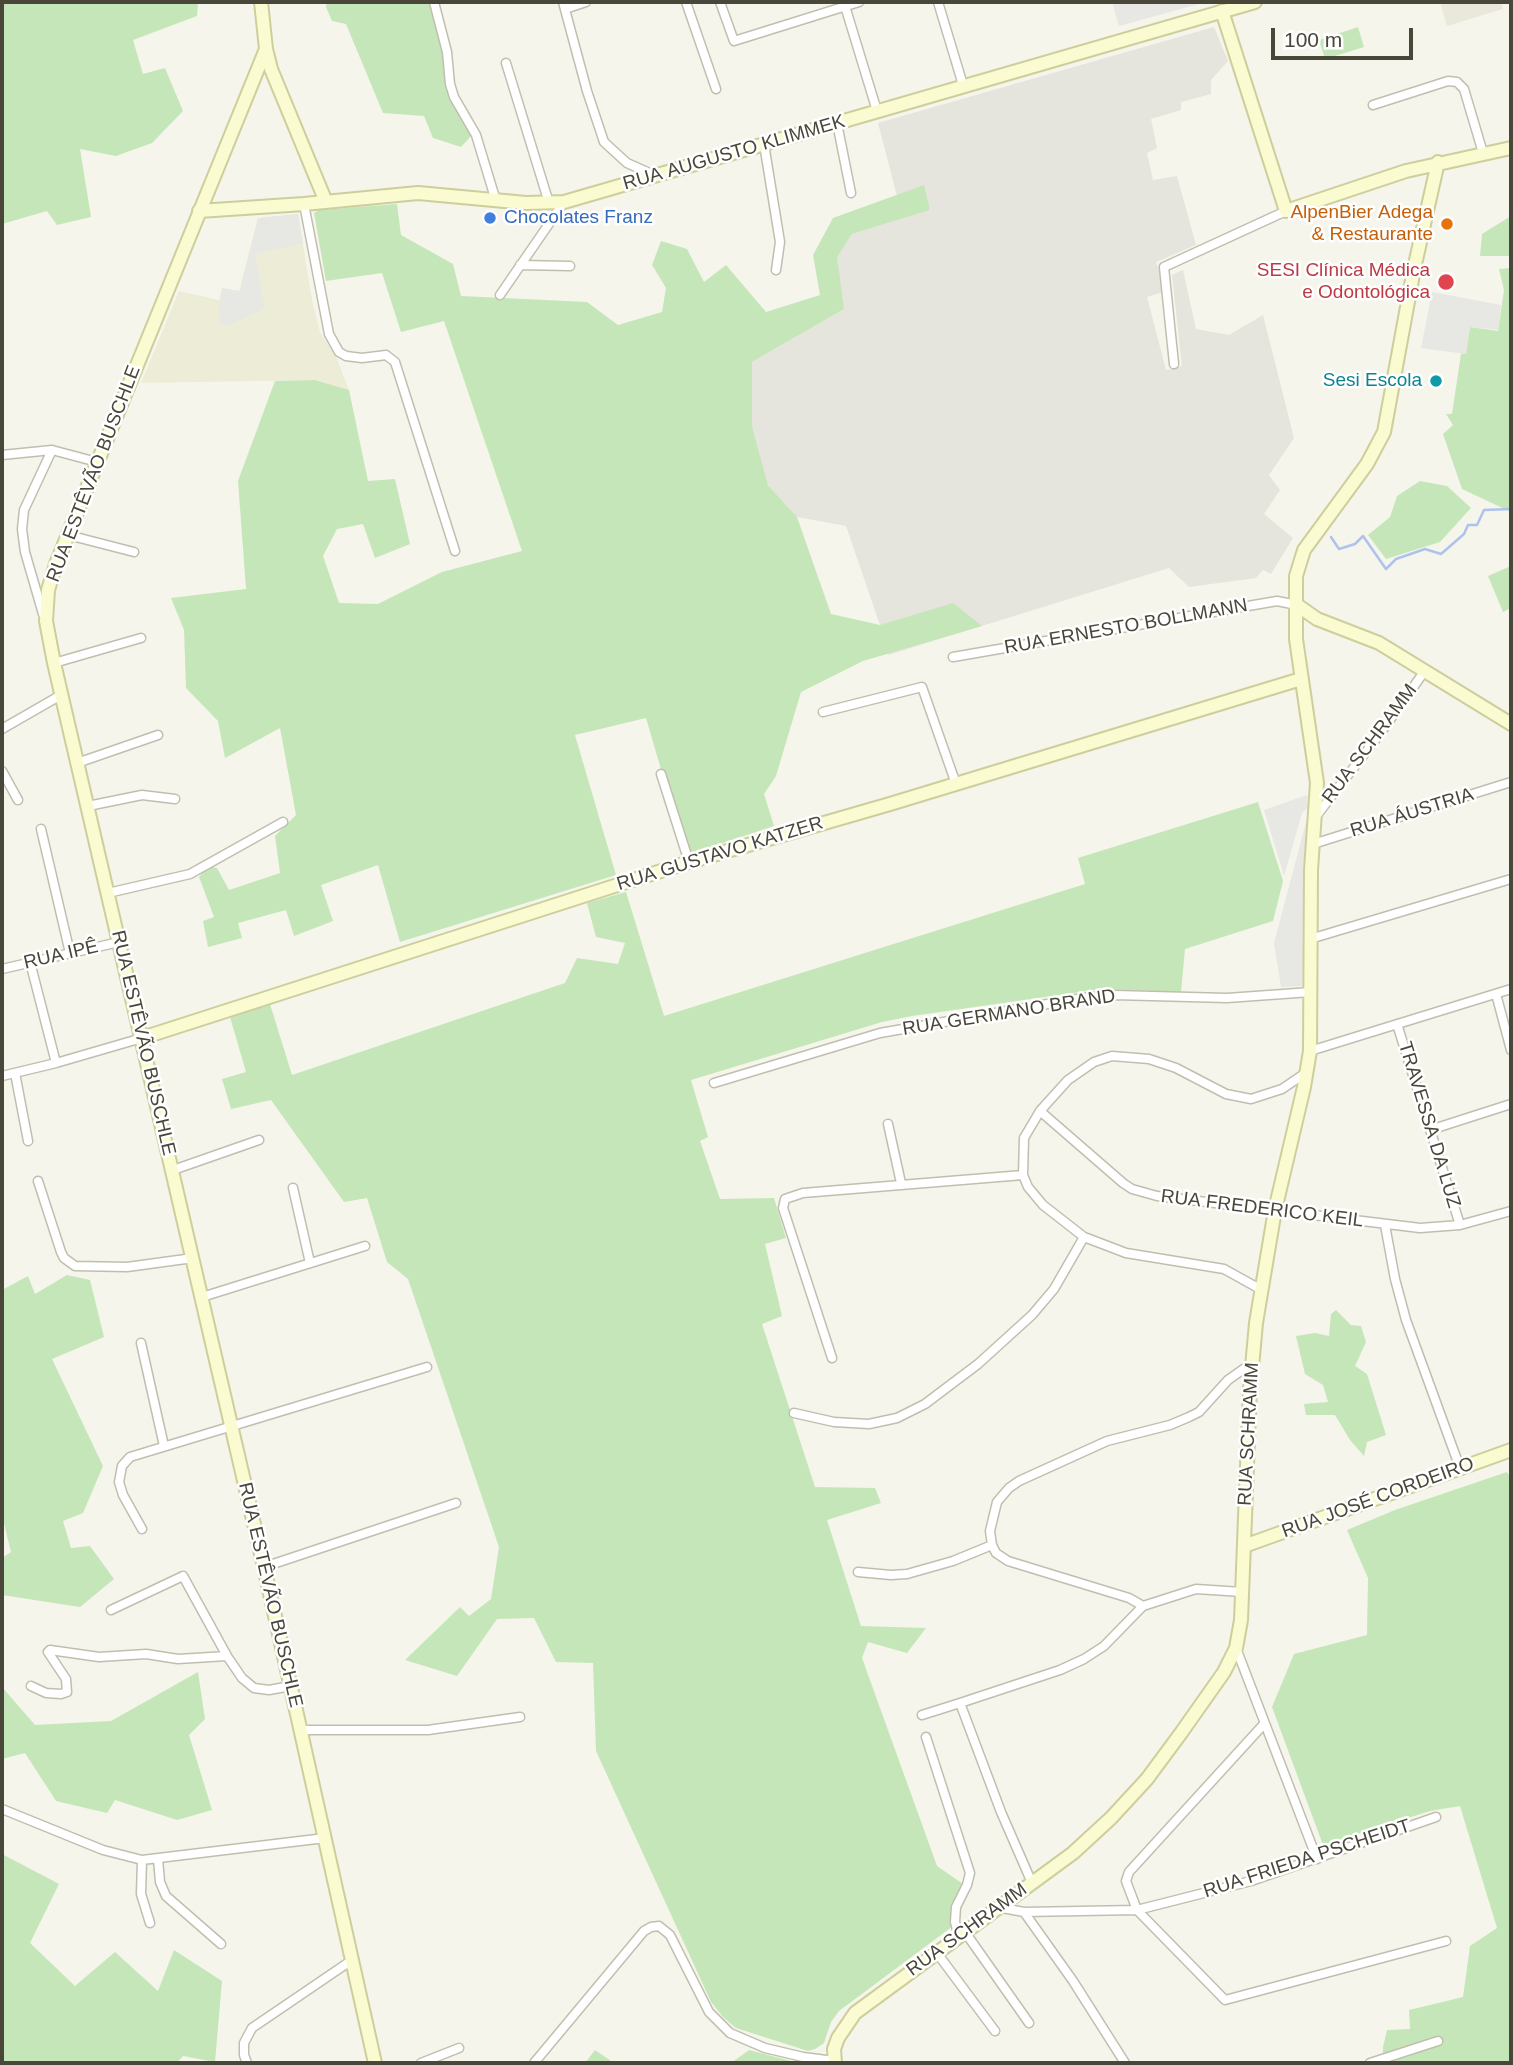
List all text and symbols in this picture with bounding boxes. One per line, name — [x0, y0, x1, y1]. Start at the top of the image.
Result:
scale bar — [1275, 14, 1417, 58]
text: 100 m — [1284, 28, 1342, 51]
street label: RUA AUGUSTO KLIMMEK — [620, 110, 848, 196]
place label: AlpenBier Adega & Restaurante — [1290, 202, 1433, 246]
place label: Chocolates Franz — [504, 207, 653, 229]
marker: Chocolates Franz — [482, 210, 498, 226]
marker: AlpenBier Adega & Restaurante — [1439, 216, 1455, 232]
place label: SESI Clínica Médica e Odontológica — [1257, 260, 1430, 304]
marker: SESI Clínica Médica e Odontológica — [1436, 272, 1456, 292]
street label: RUA ESTÊVÃO BUSCHLE — [42, 362, 146, 586]
place label: Sesi Escola — [1323, 370, 1422, 392]
marker: Sesi Escola — [1428, 373, 1444, 389]
street label: RUA ERNESTO BOLLMANN — [1003, 594, 1249, 660]
street label: RUA SCHRAMM — [1318, 680, 1422, 808]
street label: RUA ÁUSTRIA — [1348, 783, 1476, 843]
street label: RUA GUSTAVO KATZER — [614, 812, 826, 896]
street label: RUA ESTÊVÃO BUSCHLE — [106, 928, 180, 1158]
street label: RUA IPÊ — [21, 935, 101, 975]
street label: RUA GERMANO BRAND — [901, 985, 1117, 1041]
street label: TRAVESSA DA LUZ — [1393, 1039, 1465, 1211]
street label: RUA FREDERICO KEIL — [1159, 1185, 1365, 1233]
street label: RUA SCHRAMM — [1234, 1362, 1264, 1506]
street label: RUA JOSÉ CORDEIRO — [1279, 1453, 1477, 1543]
street label: RUA ESTÊVÃO BUSCHLE — [233, 1480, 307, 1710]
street label: RUA FRIEDA PSCHEIDT — [1201, 1815, 1413, 1903]
street label: RUA SCHRAMM — [902, 1879, 1032, 1981]

